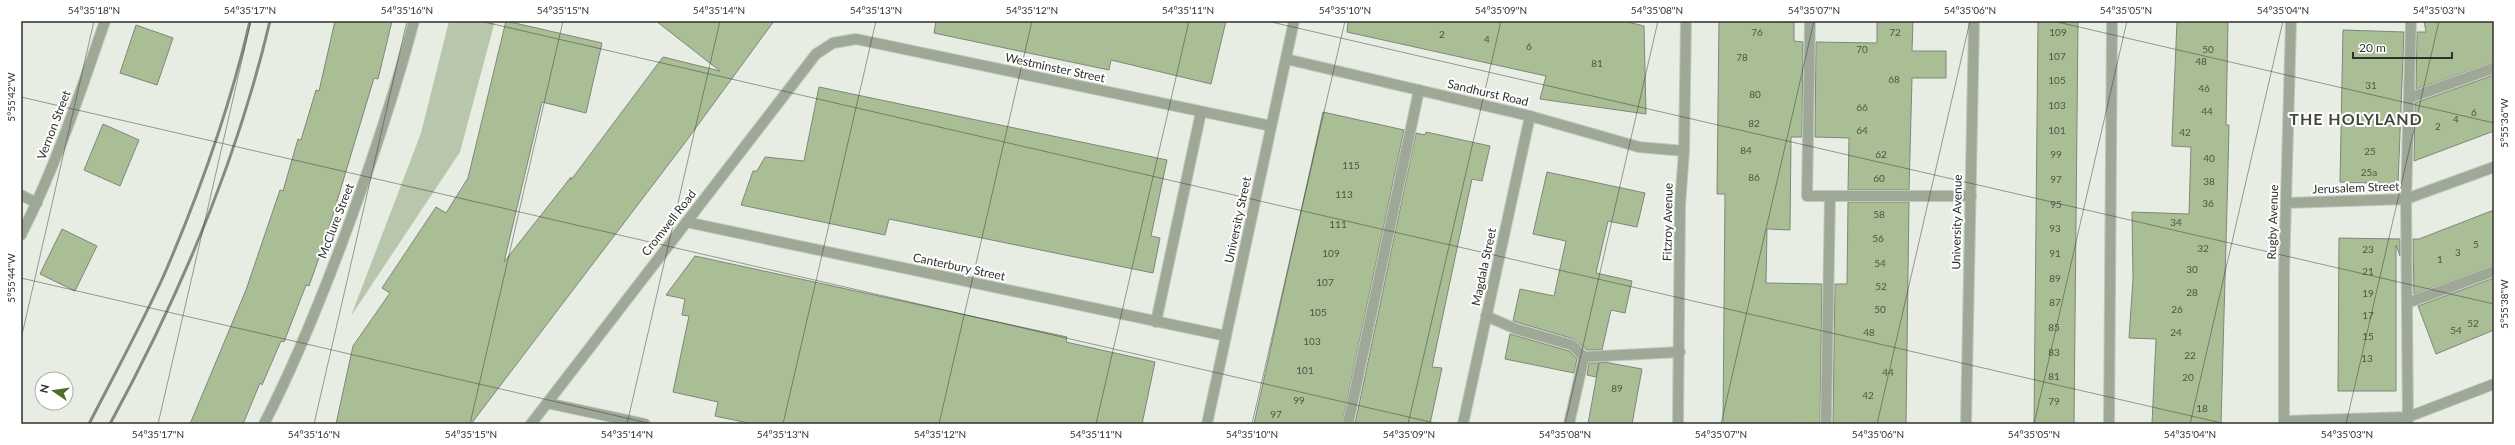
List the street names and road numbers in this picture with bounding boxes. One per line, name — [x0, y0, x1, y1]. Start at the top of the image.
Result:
street label: Westminster Street — [1004, 50, 1107, 86]
street label: Sandhurst Road — [1446, 76, 1530, 109]
street label: Vernon Street — [33, 88, 74, 161]
street label: University Avenue — [1948, 174, 1965, 270]
street label: University Street — [1221, 175, 1254, 264]
street label: Jerusalem Street — [2312, 178, 2400, 197]
street label: McClure Street — [314, 181, 357, 260]
street label: Fitzroy Avenue — [1659, 183, 1676, 261]
street label: Rugby Avenue — [2264, 184, 2281, 260]
street label: Cromwell Road — [638, 187, 699, 259]
street label: Magdala Street — [1468, 226, 1499, 307]
street label: Canterbury Street — [912, 249, 1007, 284]

